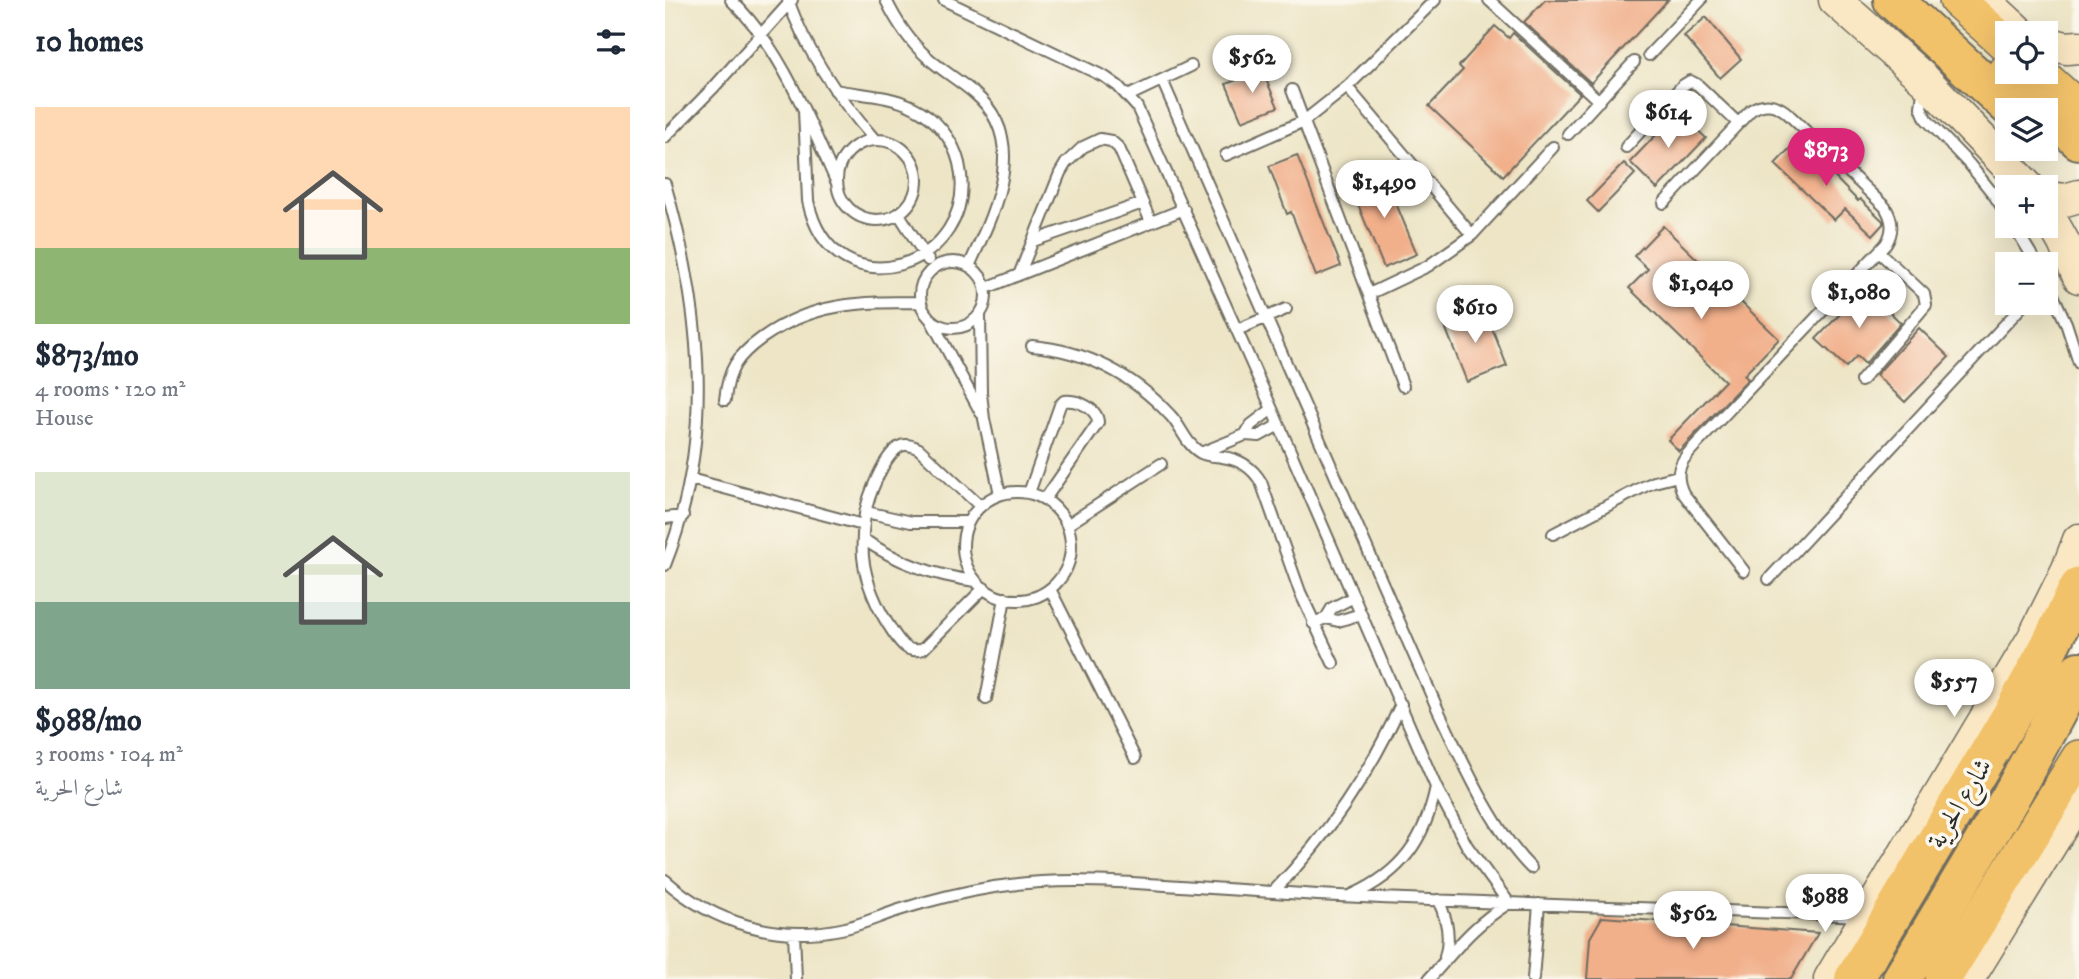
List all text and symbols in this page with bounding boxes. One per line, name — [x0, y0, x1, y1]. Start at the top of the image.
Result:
map controls — [1995, 21, 2058, 315]
button: locate — [1995, 21, 2058, 84]
icon: filters — [592, 23, 630, 61]
text: 10 homes — [35, 24, 144, 61]
pin: $562 — [1211, 36, 1293, 95]
text: $562 — [1228, 43, 1276, 72]
pin: $614 — [1627, 90, 1709, 150]
text: $614 — [1645, 98, 1691, 127]
button: layers — [1995, 98, 2058, 161]
pin: $873 — [1785, 128, 1867, 188]
text: $873 — [1804, 136, 1848, 165]
icon: home — [270, 152, 396, 278]
pin: $1,490 — [1327, 160, 1441, 220]
text: $1,490 — [1352, 168, 1416, 197]
button: + — [1995, 175, 2058, 238]
button: − — [1995, 252, 2058, 315]
pin: $1,040 — [1644, 262, 1758, 321]
text: $1,040 — [1668, 269, 1734, 298]
pin: $1,080 — [1802, 270, 1916, 330]
text: $1,080 — [1827, 278, 1891, 307]
pin: $610 — [1434, 286, 1516, 345]
text: $610 — [1452, 293, 1498, 322]
text: $873/mo — [35, 338, 139, 375]
text: 4 rooms · 120 m² — [35, 375, 186, 404]
text: House — [35, 404, 93, 433]
icon: home — [270, 517, 396, 643]
pin: $557 — [1913, 660, 1995, 719]
text: $557 — [1930, 667, 1978, 696]
text: $988/mo — [35, 703, 142, 740]
text: 3 rooms · 104 m² — [35, 740, 183, 769]
street label: شارع الحرية — [1920, 753, 2004, 857]
text: شارع الحرية — [35, 774, 123, 803]
pin: $988 — [1784, 874, 1866, 934]
text: $988 — [1801, 882, 1849, 911]
pin: $562 — [1652, 892, 1734, 951]
text: $562 — [1669, 899, 1717, 928]

